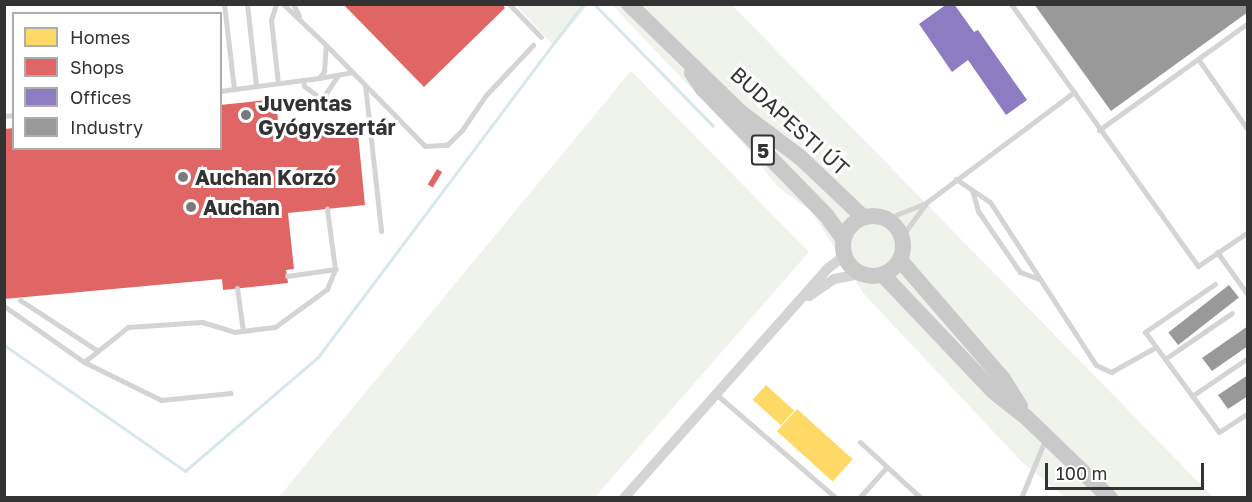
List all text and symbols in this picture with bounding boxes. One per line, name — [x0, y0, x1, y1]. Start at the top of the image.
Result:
legend — [12, 12, 222, 150]
text: Homes — [70, 26, 130, 48]
text: Shops — [70, 56, 124, 78]
street label: BUDAPESTI ÚT — [726, 61, 854, 181]
text: Offices — [70, 86, 131, 108]
place label: Juventas Gyógyszertár — [258, 90, 396, 140]
marker: Juventas Gyógyszertár — [239, 108, 253, 122]
text: Industry — [70, 116, 143, 138]
road number: 5 — [750, 133, 777, 167]
place label: Auchan Korzó — [195, 164, 336, 190]
marker: Auchan Korzó — [176, 170, 190, 184]
place label: Auchan — [203, 194, 280, 220]
marker: Auchan — [184, 200, 198, 214]
scale bar — [1048, 451, 1207, 489]
text: 100 m — [1056, 462, 1107, 484]

